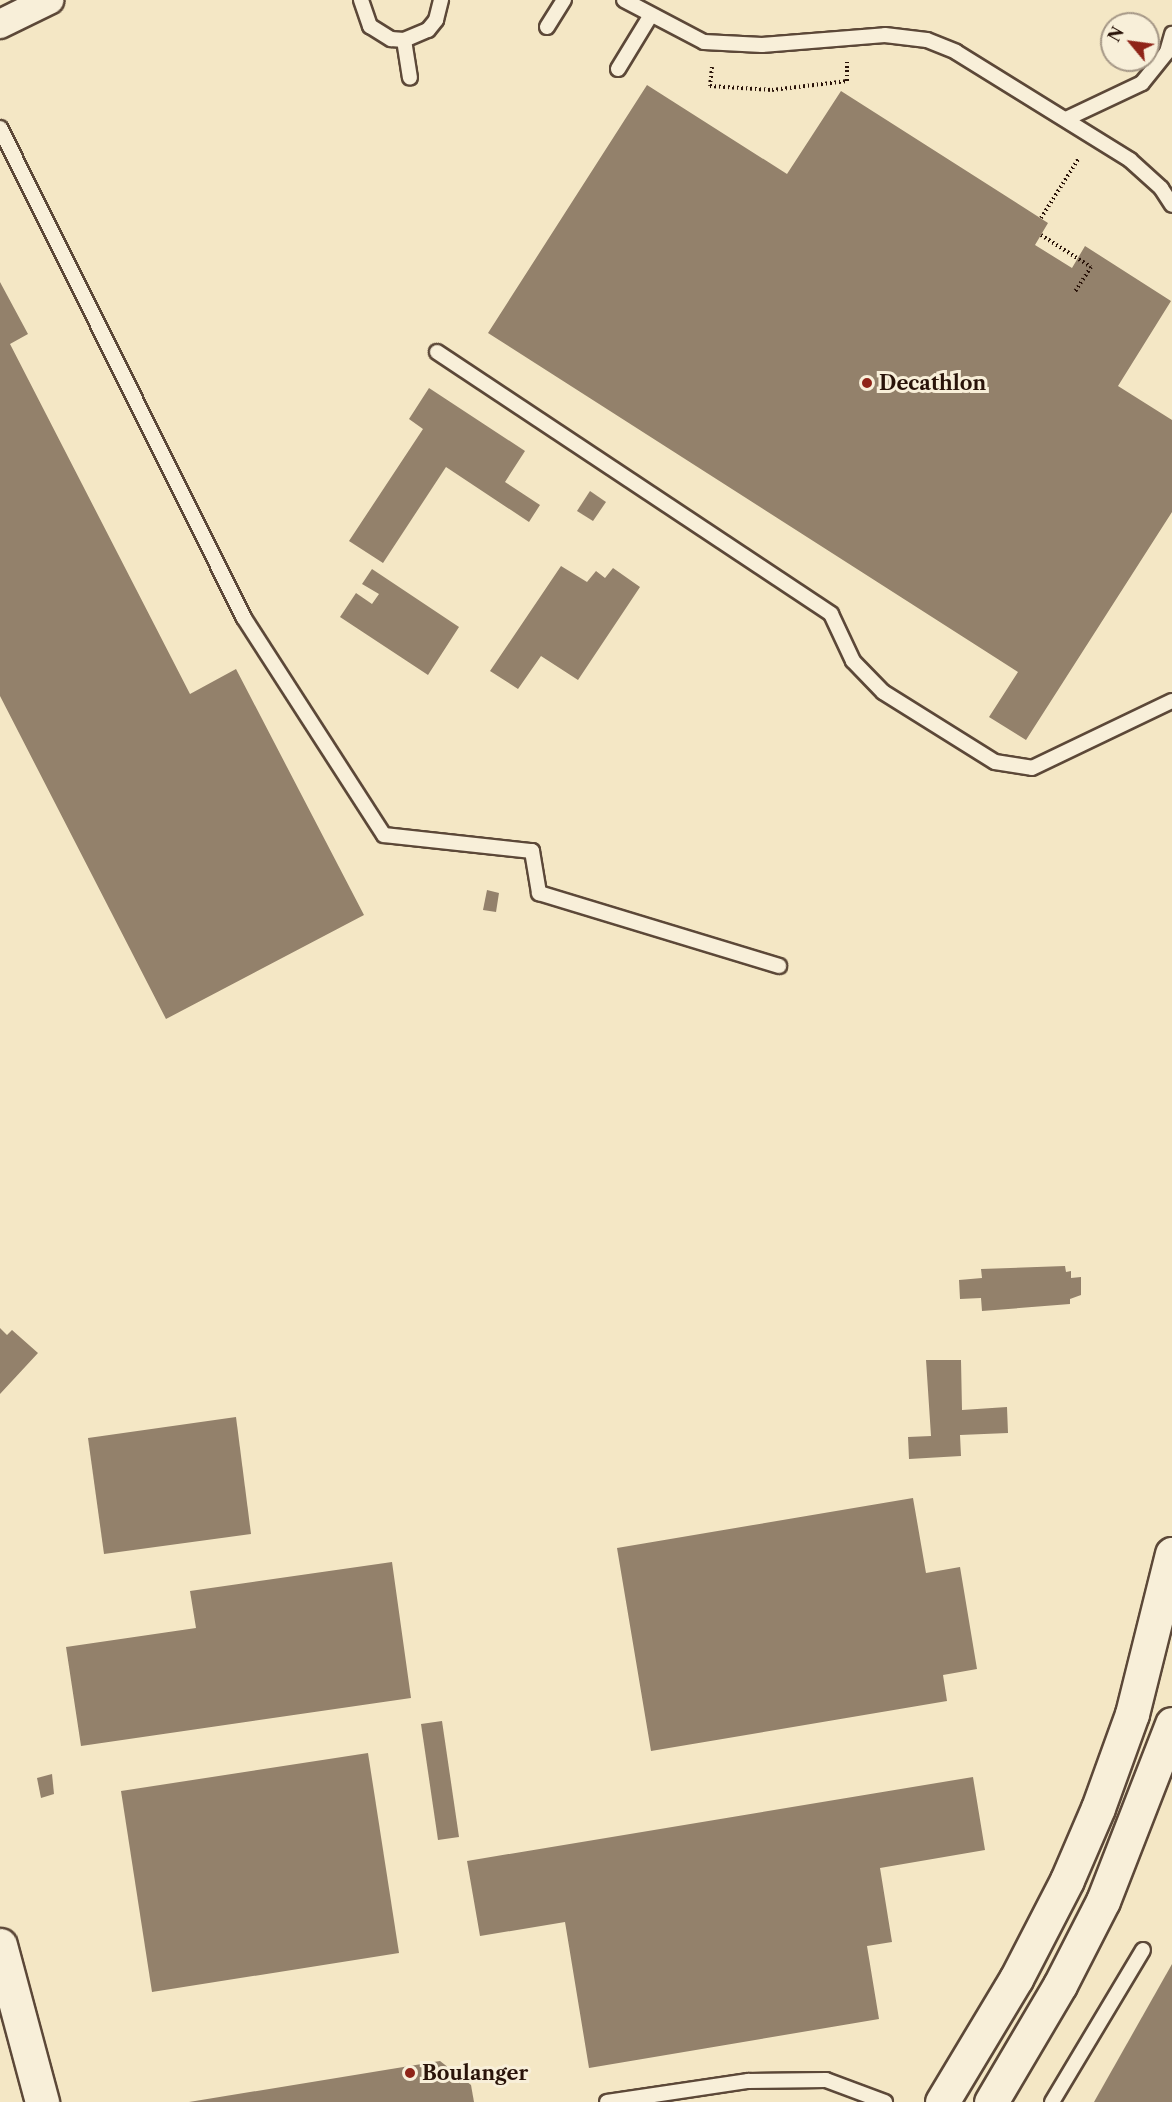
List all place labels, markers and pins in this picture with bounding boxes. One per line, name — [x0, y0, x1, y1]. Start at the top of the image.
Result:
place label: Decathlon — [879, 371, 986, 395]
marker: Decathlon — [860, 376, 874, 390]
place label: Boulanger — [422, 2061, 528, 2085]
marker: Boulanger — [403, 2066, 417, 2080]

